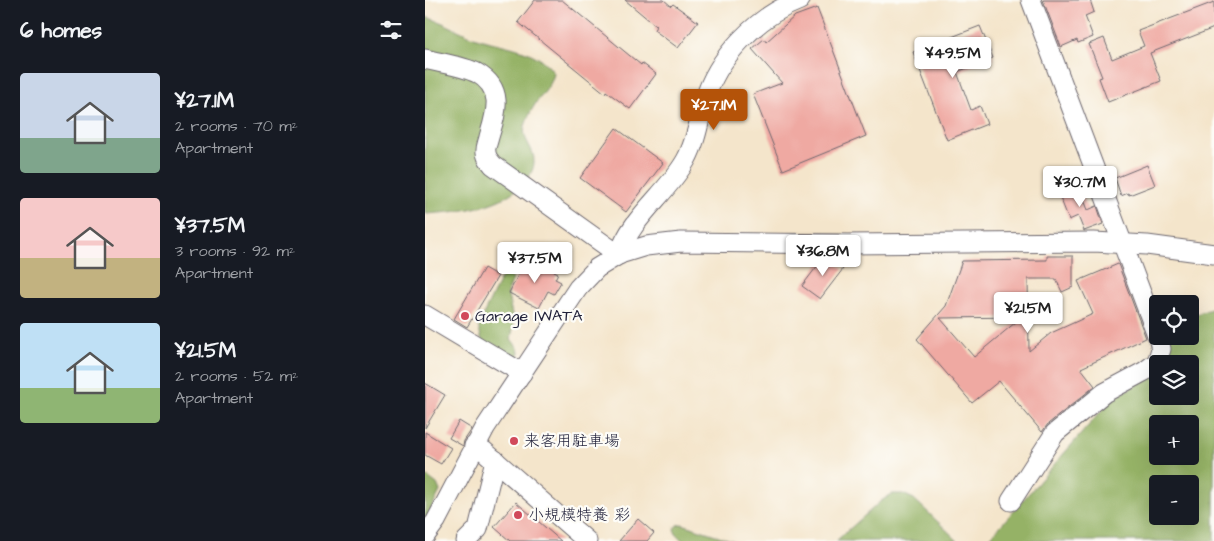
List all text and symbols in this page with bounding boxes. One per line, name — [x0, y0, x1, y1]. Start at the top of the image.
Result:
text: 6 homes — [20, 16, 102, 45]
icon: filters — [377, 16, 405, 44]
pin: ¥49.5M — [912, 36, 994, 79]
text: ¥49.5M — [925, 42, 981, 64]
text: ¥27.1M — [175, 86, 234, 115]
pin: ¥27.1M — [673, 88, 755, 131]
icon: home — [60, 93, 120, 153]
text: ¥27.1M — [691, 94, 737, 116]
text: 2 rooms · 70 m² — [175, 115, 298, 137]
text: Apartment — [175, 137, 253, 159]
pin: ¥30.7M — [1039, 166, 1121, 208]
text: ¥30.7M — [1054, 171, 1106, 193]
text: ¥37.5M — [175, 211, 245, 240]
icon: home — [60, 218, 120, 278]
pin: ¥36.8M — [782, 234, 864, 277]
text: 3 rooms · 92 m² — [175, 240, 295, 262]
text: ¥36.8M — [797, 240, 849, 262]
pin: ¥37.5M — [494, 242, 576, 284]
text: ¥37.5M — [508, 247, 562, 269]
text: Apartment — [175, 262, 253, 284]
pin: ¥21.5M — [987, 292, 1069, 334]
map controls — [1149, 295, 1199, 525]
button: locate — [1149, 295, 1199, 345]
text: ¥21.5M — [1005, 297, 1051, 319]
place label: Garage IWATA — [475, 305, 582, 328]
marker: Garage IWATA — [459, 310, 471, 322]
text: ¥21.5M — [175, 336, 236, 365]
icon: home — [60, 343, 120, 403]
button: layers — [1149, 355, 1199, 405]
text: 2 rooms · 52 m² — [175, 365, 298, 387]
text: Apartment — [175, 387, 253, 409]
button: + — [1149, 415, 1199, 465]
place label: 来客用駐車場 — [524, 430, 620, 452]
marker: 来客用駐車場 — [508, 435, 520, 447]
button: − — [1149, 475, 1199, 525]
place label: 小規模特養 彩 — [528, 504, 630, 526]
marker: 小規模特養 彩 — [512, 509, 524, 521]

